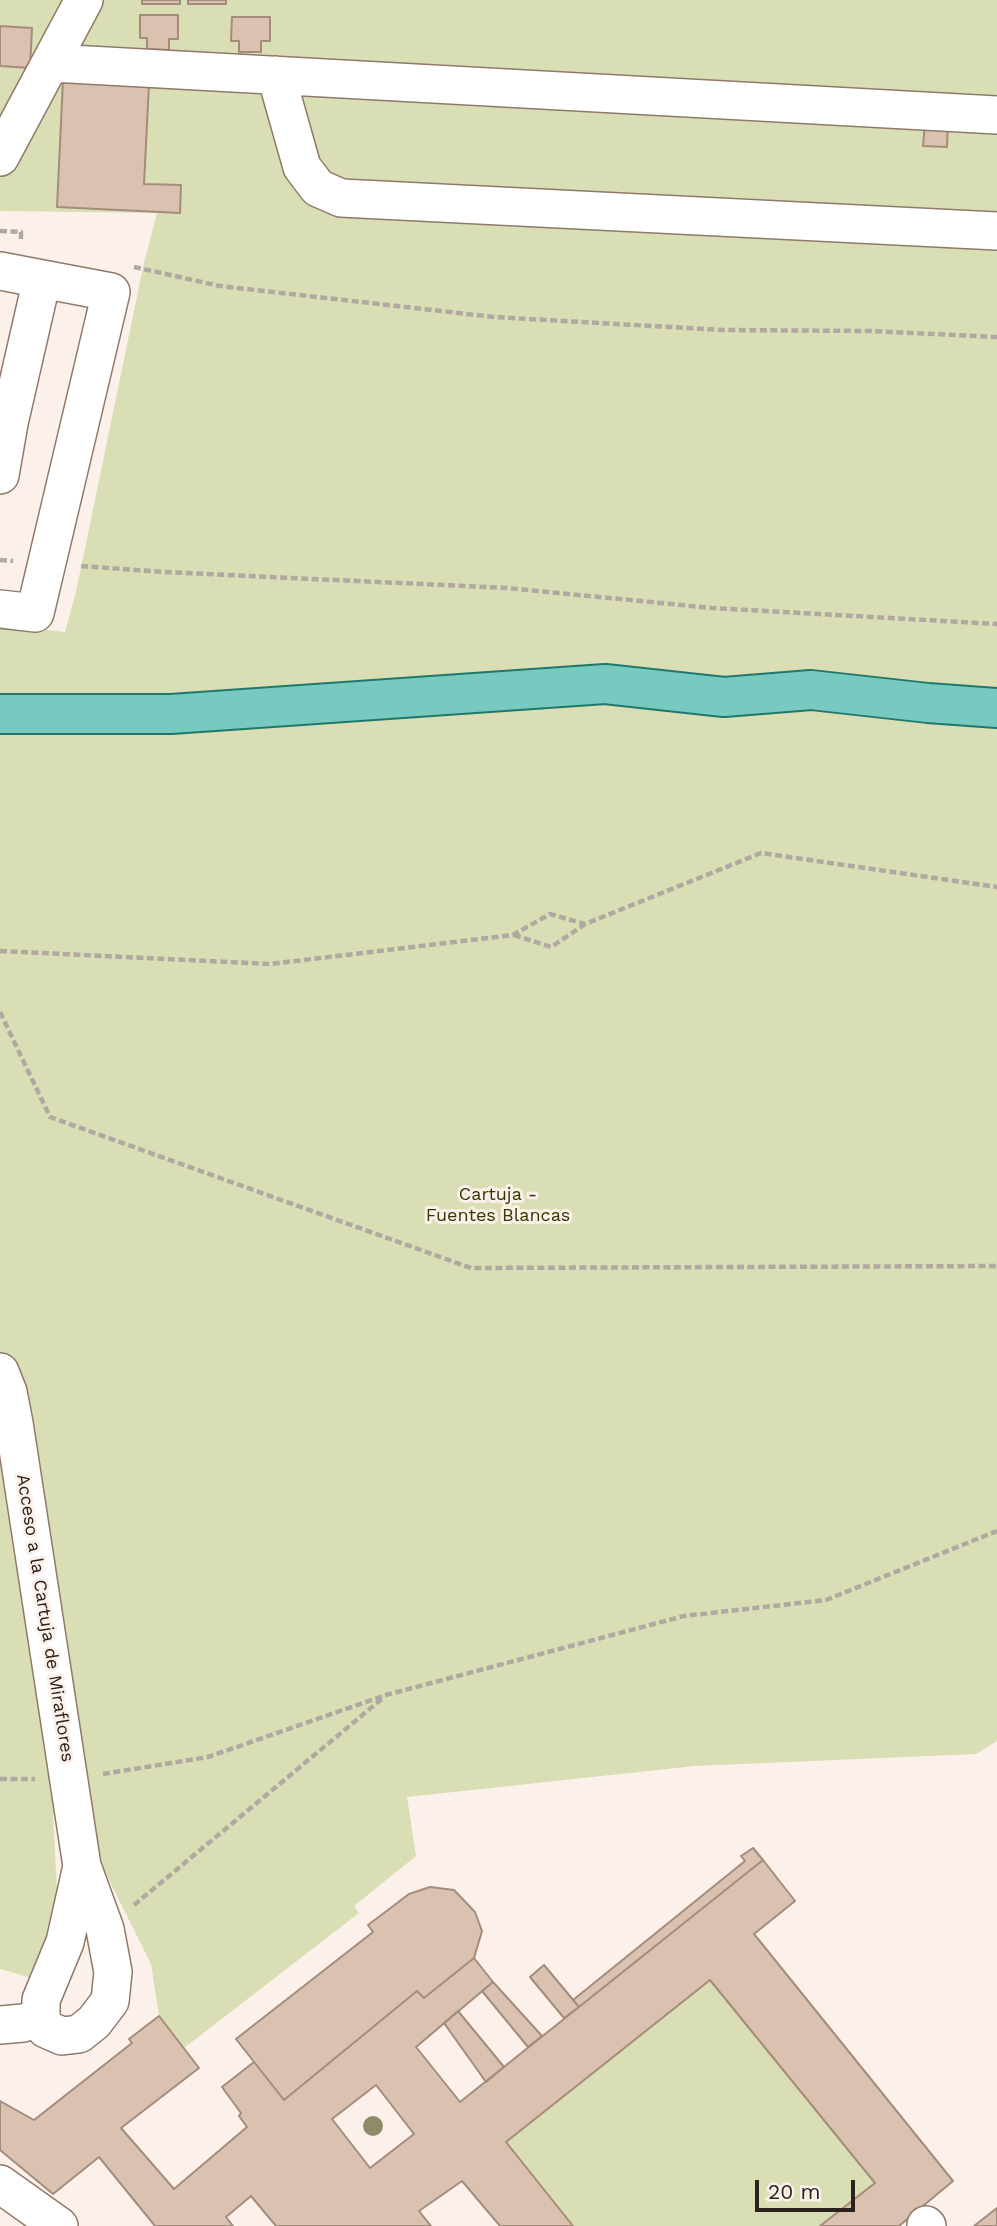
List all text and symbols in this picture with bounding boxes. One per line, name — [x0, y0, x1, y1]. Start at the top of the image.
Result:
park label: Cartuja - Fuentes Blancas — [426, 1184, 570, 1226]
street label: Acceso a la Cartuja de Miraflores — [12, 1472, 78, 1764]
scale bar — [759, 2166, 859, 2210]
text: 20 m — [768, 2179, 820, 2204]

